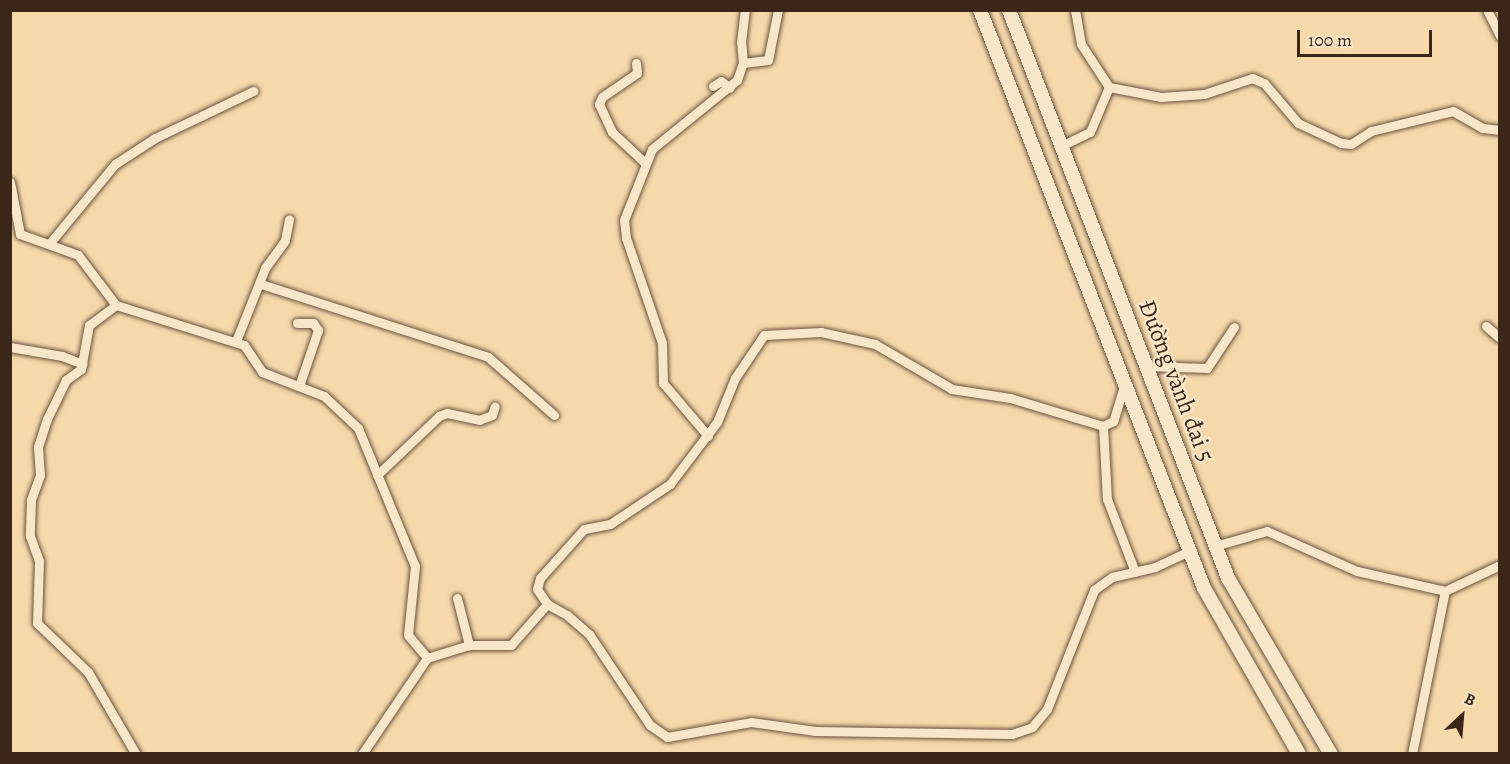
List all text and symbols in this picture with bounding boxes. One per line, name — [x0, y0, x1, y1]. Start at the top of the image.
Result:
scale bar — [1300, 18, 1435, 56]
text: 100 m — [1308, 28, 1352, 52]
street label: Đường vành đai 5 — [1132, 296, 1220, 466]
north arrow — [1432, 686, 1492, 746]
text: B — [1461, 688, 1479, 712]

